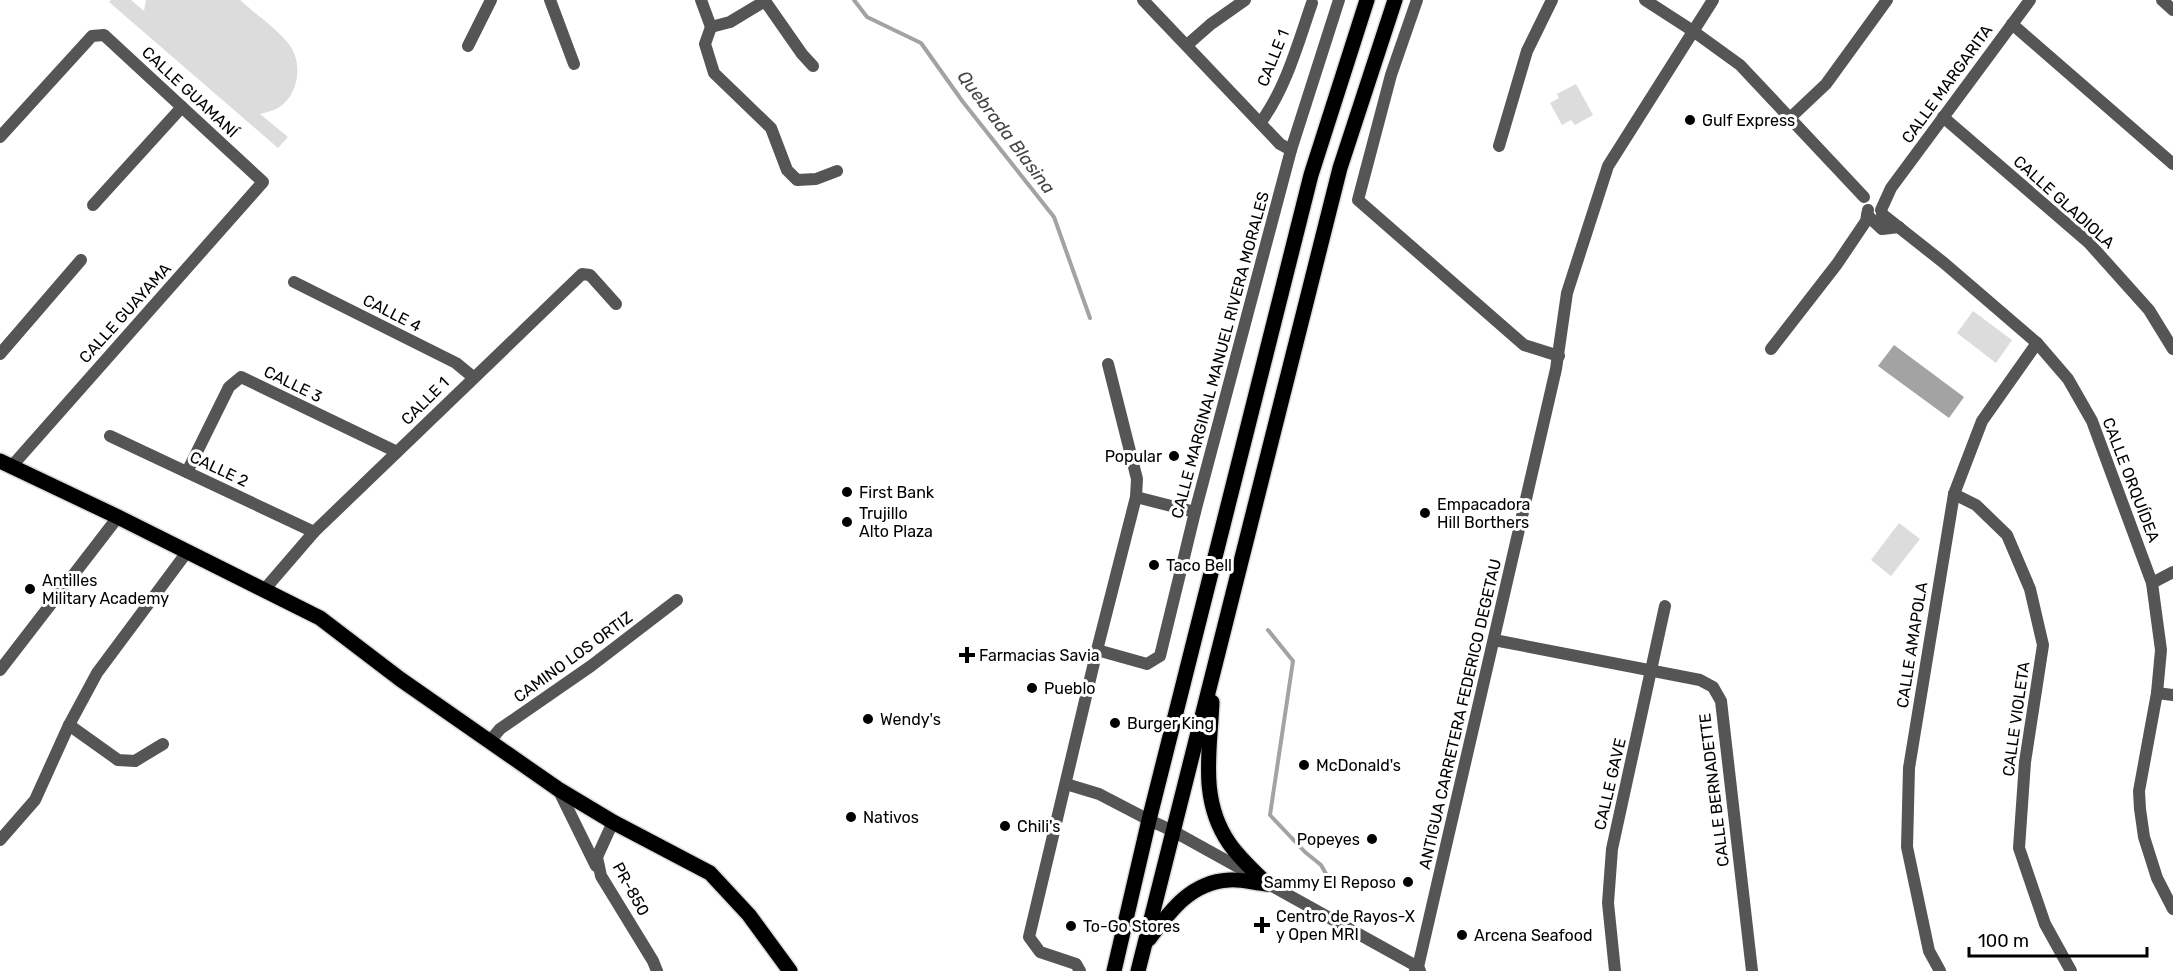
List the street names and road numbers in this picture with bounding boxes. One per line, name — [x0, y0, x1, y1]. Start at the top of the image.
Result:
street label: CALLE MARGARITA — [1898, 21, 1997, 147]
street label: CALLE 1 — [1253, 27, 1293, 89]
street label: CALLE GUAMANÍ — [138, 43, 242, 142]
street label: CALLE GLADIOLA — [2010, 152, 2119, 253]
street label: CALLE MARGINAL MANUEL RIVERA MORALES — [1167, 190, 1273, 520]
street label: CALLE GUAYAMA — [75, 259, 175, 367]
street label: CALLE 4 — [360, 290, 424, 336]
street label: CALLE 3 — [261, 362, 325, 406]
street label: CALLE 1 — [397, 373, 453, 429]
street label: CALLE ORQUÍDEA — [2098, 415, 2164, 545]
street label: CALLE 2 — [187, 447, 251, 491]
street label: ANTIGUA CARRETERA FEDERICO DEGETAU — [1415, 557, 1505, 871]
street label: CALLE AMAPOLA — [1893, 580, 1931, 709]
street label: CAMINO LOS ORTIZ — [510, 608, 636, 706]
street label: CALLE VIOLETA — [1999, 660, 2033, 778]
street label: CALLE BERNADETTE — [1695, 712, 1733, 868]
street label: CALLE GAVE — [1590, 736, 1630, 832]
street label: PR-850 — [609, 859, 653, 919]

